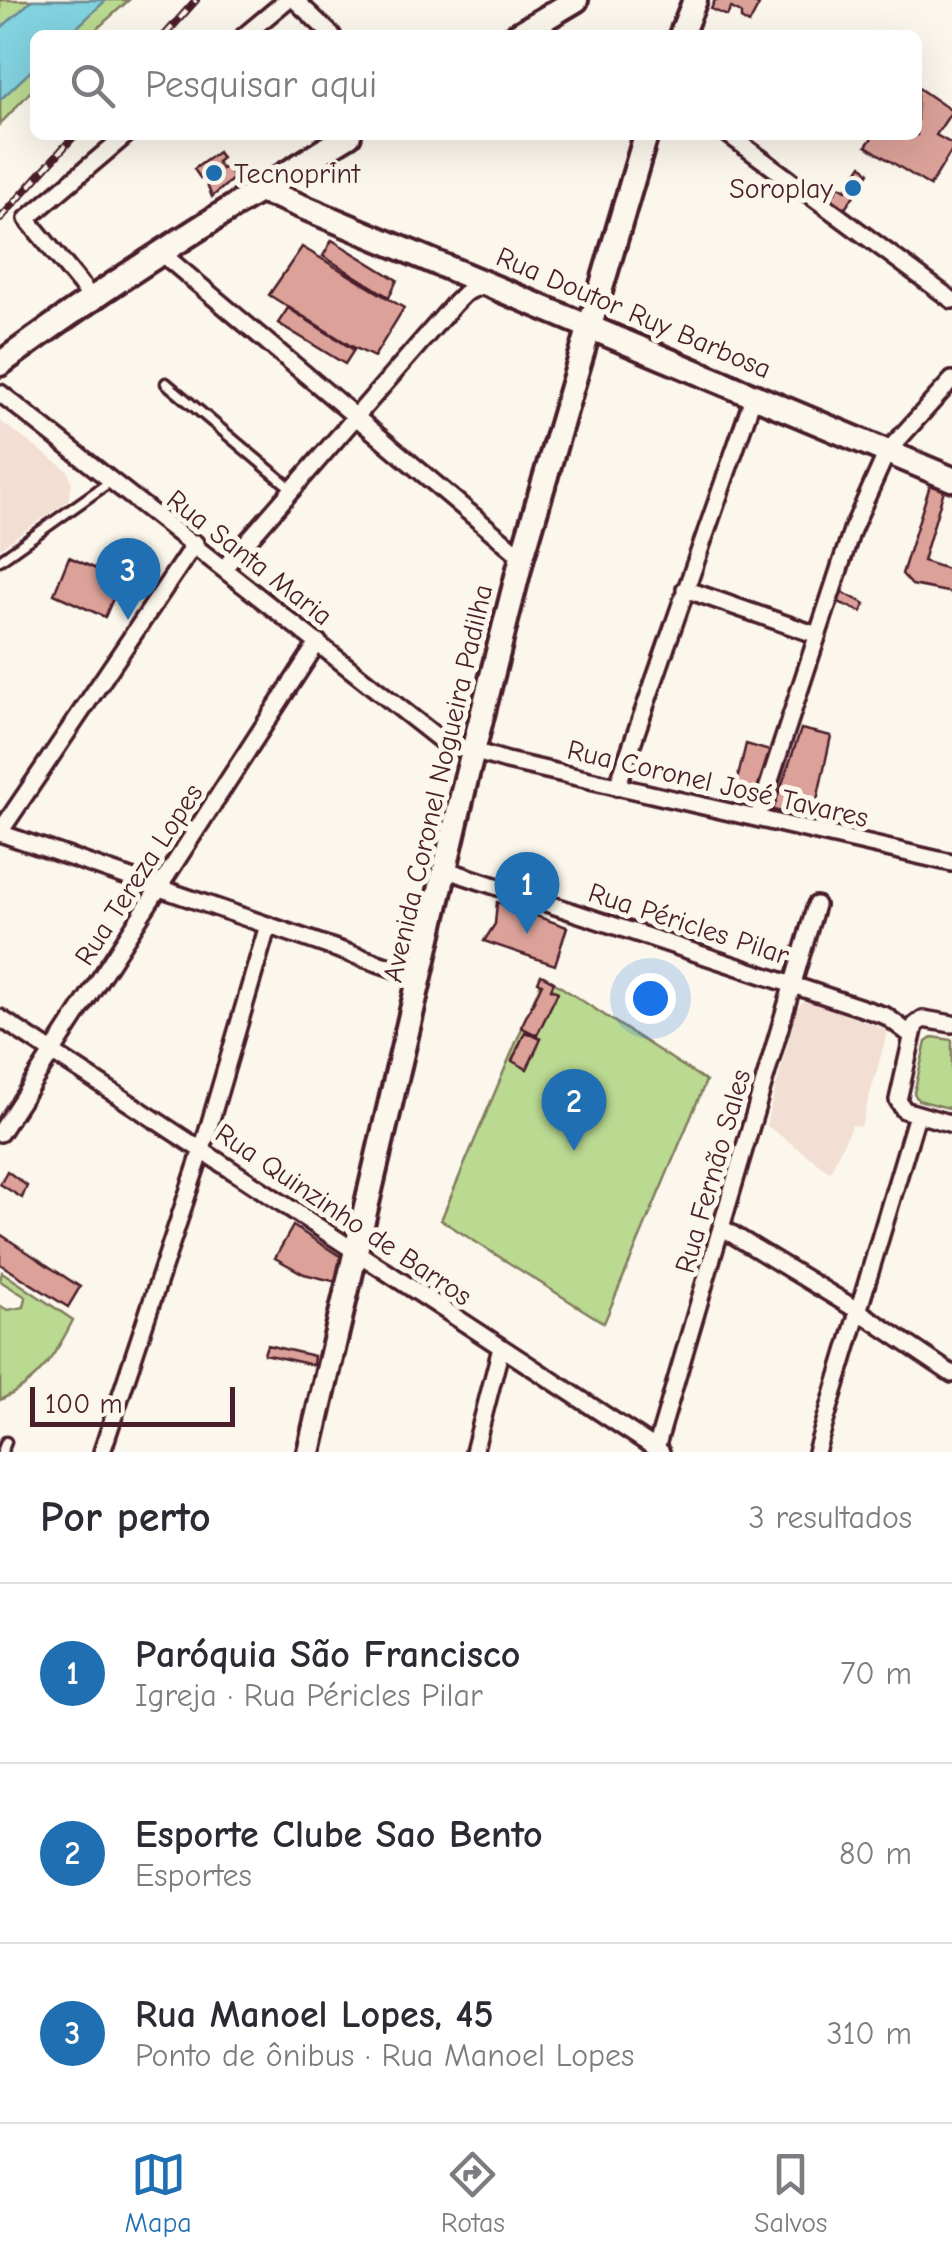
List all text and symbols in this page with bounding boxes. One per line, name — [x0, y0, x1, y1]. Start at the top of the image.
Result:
search box — [30, 30, 922, 140]
icon: search — [65, 58, 120, 113]
text: Pesquisar aqui — [145, 63, 377, 107]
place label: Tecnoprint — [234, 158, 361, 190]
marker: Tecnoprint — [203, 162, 225, 184]
place label: Soroplay — [729, 173, 833, 205]
marker: Soroplay — [842, 177, 864, 199]
street label: Rua Doutor Ruy Barbosa — [491, 240, 776, 385]
street label: Rua Santa Maria — [160, 483, 338, 632]
pin: 3 — [96, 538, 160, 620]
street label: Avenida Coronel Nogueira Padilha — [377, 581, 499, 985]
street label: Rua Coronel José Tavares — [564, 734, 871, 834]
street label: Rua Tereza Lopes — [68, 778, 209, 971]
pin: 1 — [494, 852, 560, 934]
street label: Rua Péricles Pilar — [584, 876, 793, 971]
your location — [625, 973, 676, 1024]
street label: Rua Fernão Sales — [669, 1066, 757, 1277]
pin: 2 — [542, 1068, 606, 1151]
street label: Rua Quinzinho de Barros — [209, 1117, 478, 1313]
scale bar — [30, 1382, 235, 1426]
text: 100 m — [45, 1388, 123, 1420]
text: Por perto — [40, 1493, 211, 1542]
text: 3 resultados — [749, 1499, 912, 1536]
text: Paróquia São Francisco — [135, 1633, 520, 1677]
text: 1 — [66, 1655, 79, 1692]
text: 70 m — [840, 1655, 912, 1692]
text: Igreja · Rua Péricles Pilar — [135, 1677, 483, 1714]
text: Esporte Clube Sao Bento — [135, 1813, 543, 1857]
text: 2 — [65, 1835, 80, 1872]
text: 80 m — [839, 1835, 912, 1872]
text: Esportes — [135, 1857, 252, 1894]
text: Rua Manoel Lopes, 45 — [135, 1993, 494, 2037]
text: 3 — [65, 2015, 80, 2052]
text: 310 m — [826, 2015, 912, 2052]
text: Ponto de ônibus · Rua Manoel Lopes — [135, 2037, 634, 2074]
tab: Mapa — [125, 2147, 192, 2239]
tab: Rotas — [441, 2147, 505, 2239]
tab: Salvos — [754, 2147, 827, 2239]

